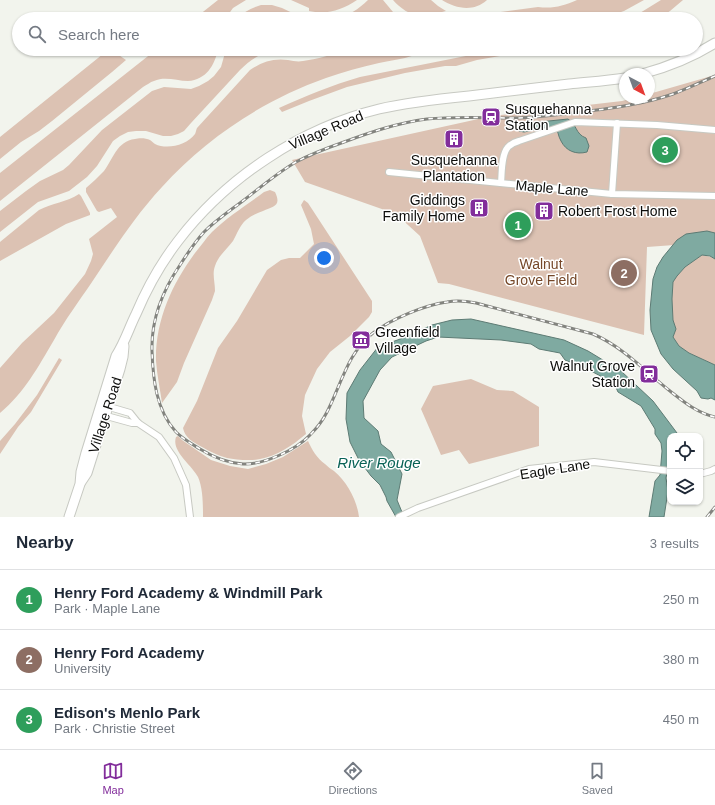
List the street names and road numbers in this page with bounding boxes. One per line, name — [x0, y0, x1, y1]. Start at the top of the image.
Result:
street label: Village Road — [286, 107, 366, 153]
street label: Maple Lane — [515, 177, 589, 199]
street label: Village Road — [85, 375, 125, 455]
street label: Eagle Lane — [519, 456, 591, 482]

